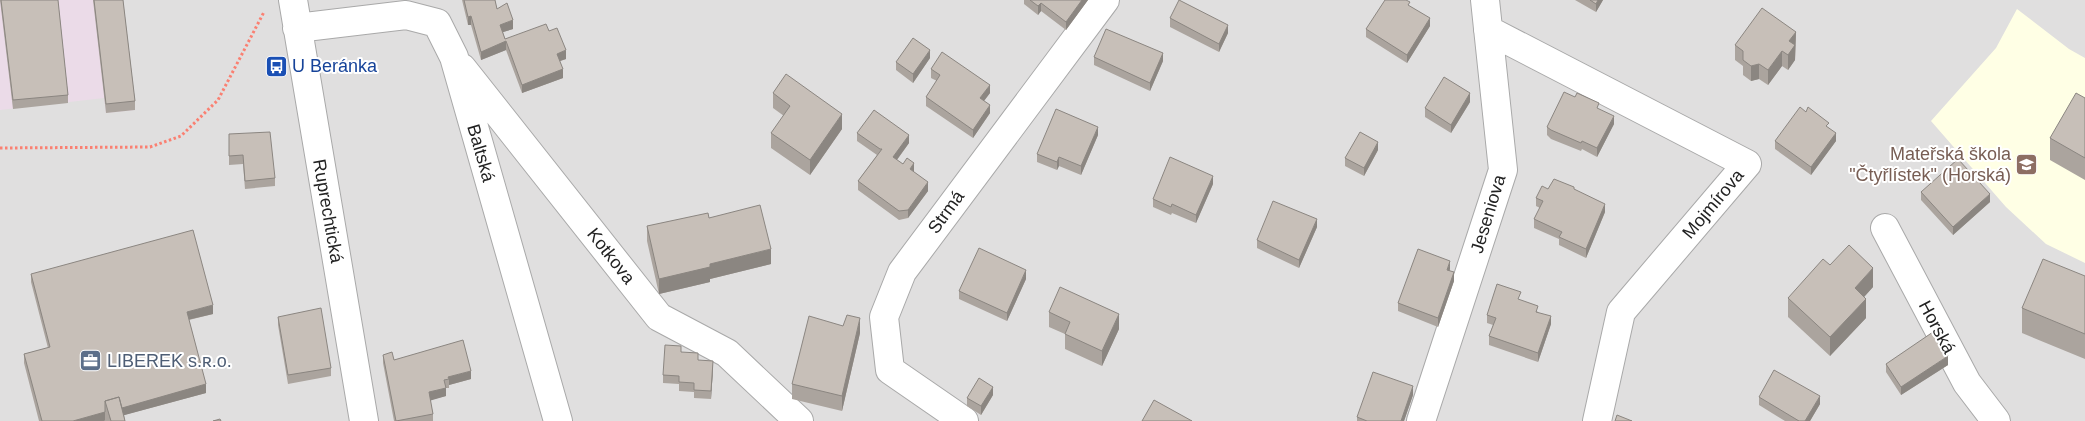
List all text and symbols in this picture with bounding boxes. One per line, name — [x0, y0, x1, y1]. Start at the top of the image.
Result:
bus stop icon: U Beránka — [264, 54, 288, 78]
place label: U Beránka — [292, 56, 378, 76]
street label: Baltská — [463, 122, 499, 185]
place label: Mateřská škola "Čtyřlístek" (Horská) — [1849, 144, 2012, 185]
school or university icon: Mateřská škola "Čtyřlístek" (Horská) — [2015, 152, 2039, 176]
street label: Ruprechtická — [309, 158, 347, 265]
street label: Mojmírova — [1678, 165, 1748, 243]
street label: Jeseniova — [1467, 171, 1510, 256]
street label: Strmá — [924, 186, 969, 237]
street label: Kotkova — [583, 224, 640, 289]
street label: Horská — [1915, 297, 1960, 358]
office icon: LIBEREK s.ʀ.ᴏ. — [79, 349, 103, 373]
place label: LIBEREK s.ʀ.ᴏ. — [107, 351, 232, 371]

